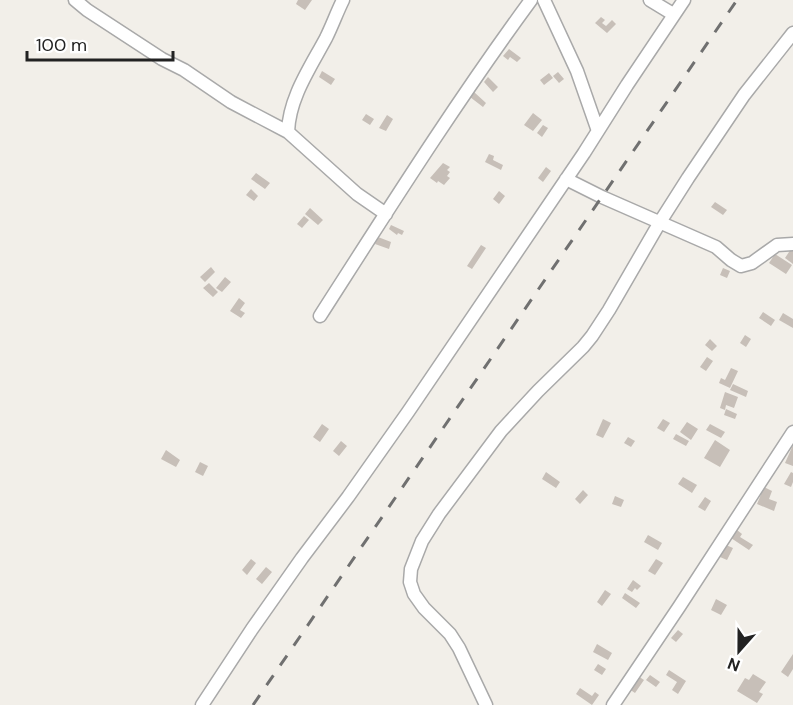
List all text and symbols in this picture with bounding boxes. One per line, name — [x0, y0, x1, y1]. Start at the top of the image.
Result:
scale bar — [27, 24, 172, 62]
text: 100 m — [36, 33, 87, 57]
north arrow — [709, 621, 769, 681]
text: N — [725, 653, 743, 676]

